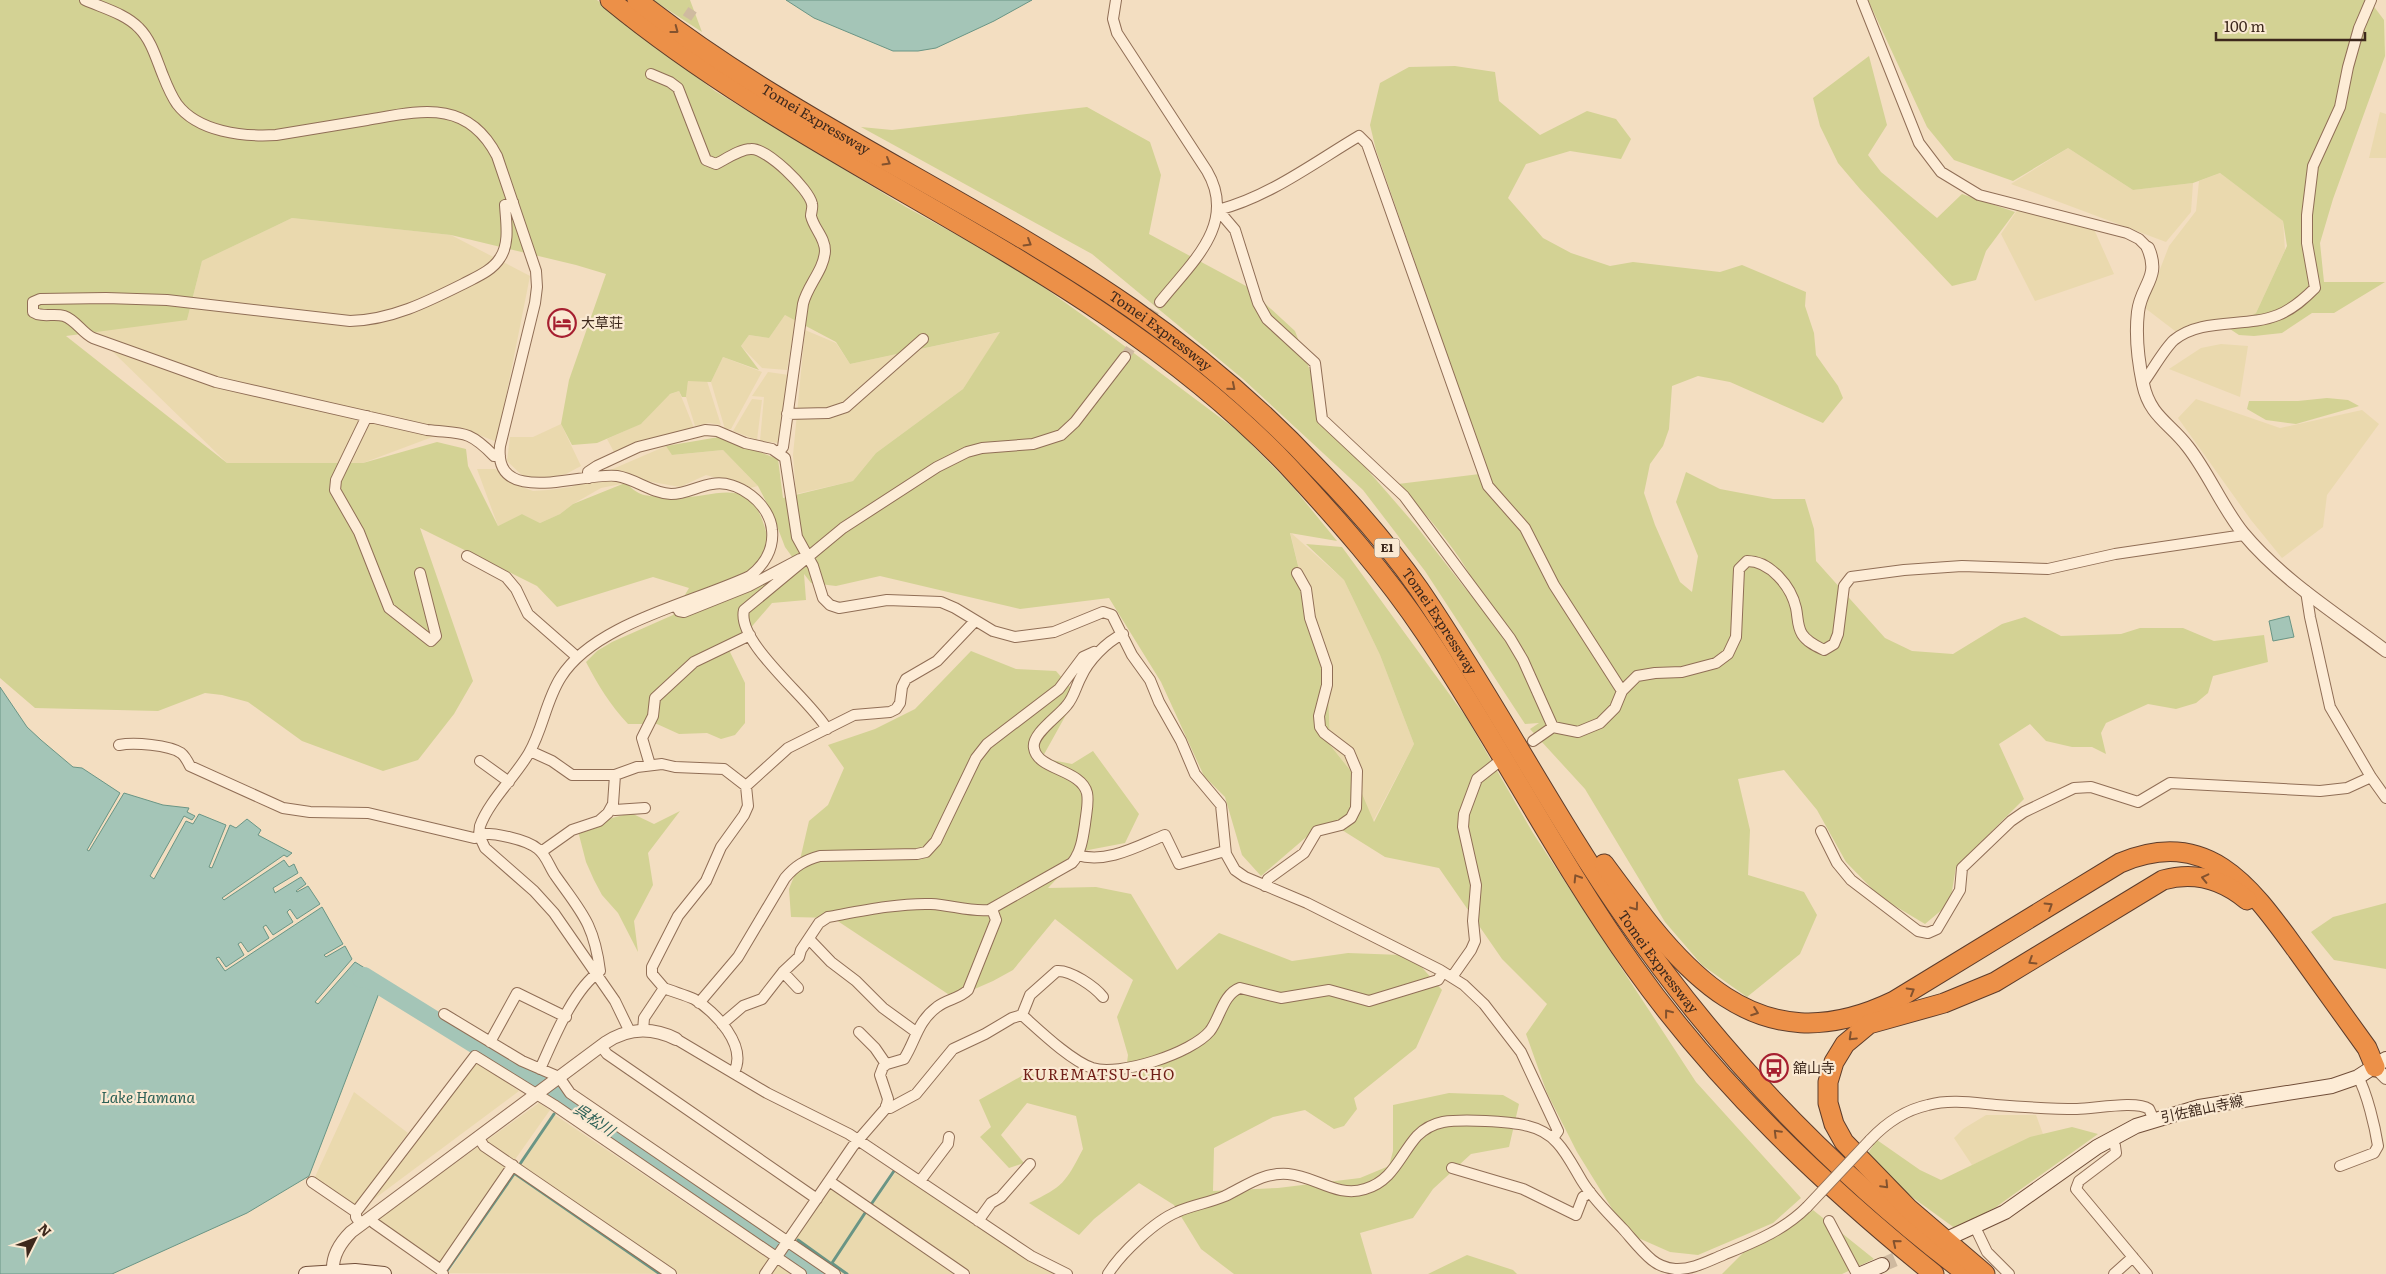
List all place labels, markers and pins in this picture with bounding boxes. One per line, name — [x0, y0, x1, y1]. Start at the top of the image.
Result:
hotel icon: 大草荘 — [547, 308, 577, 338]
place label: 大草荘 — [581, 312, 623, 332]
bus stop icon: 舘山寺 — [1759, 1053, 1789, 1083]
place label: 舘山寺 — [1793, 1057, 1835, 1077]

